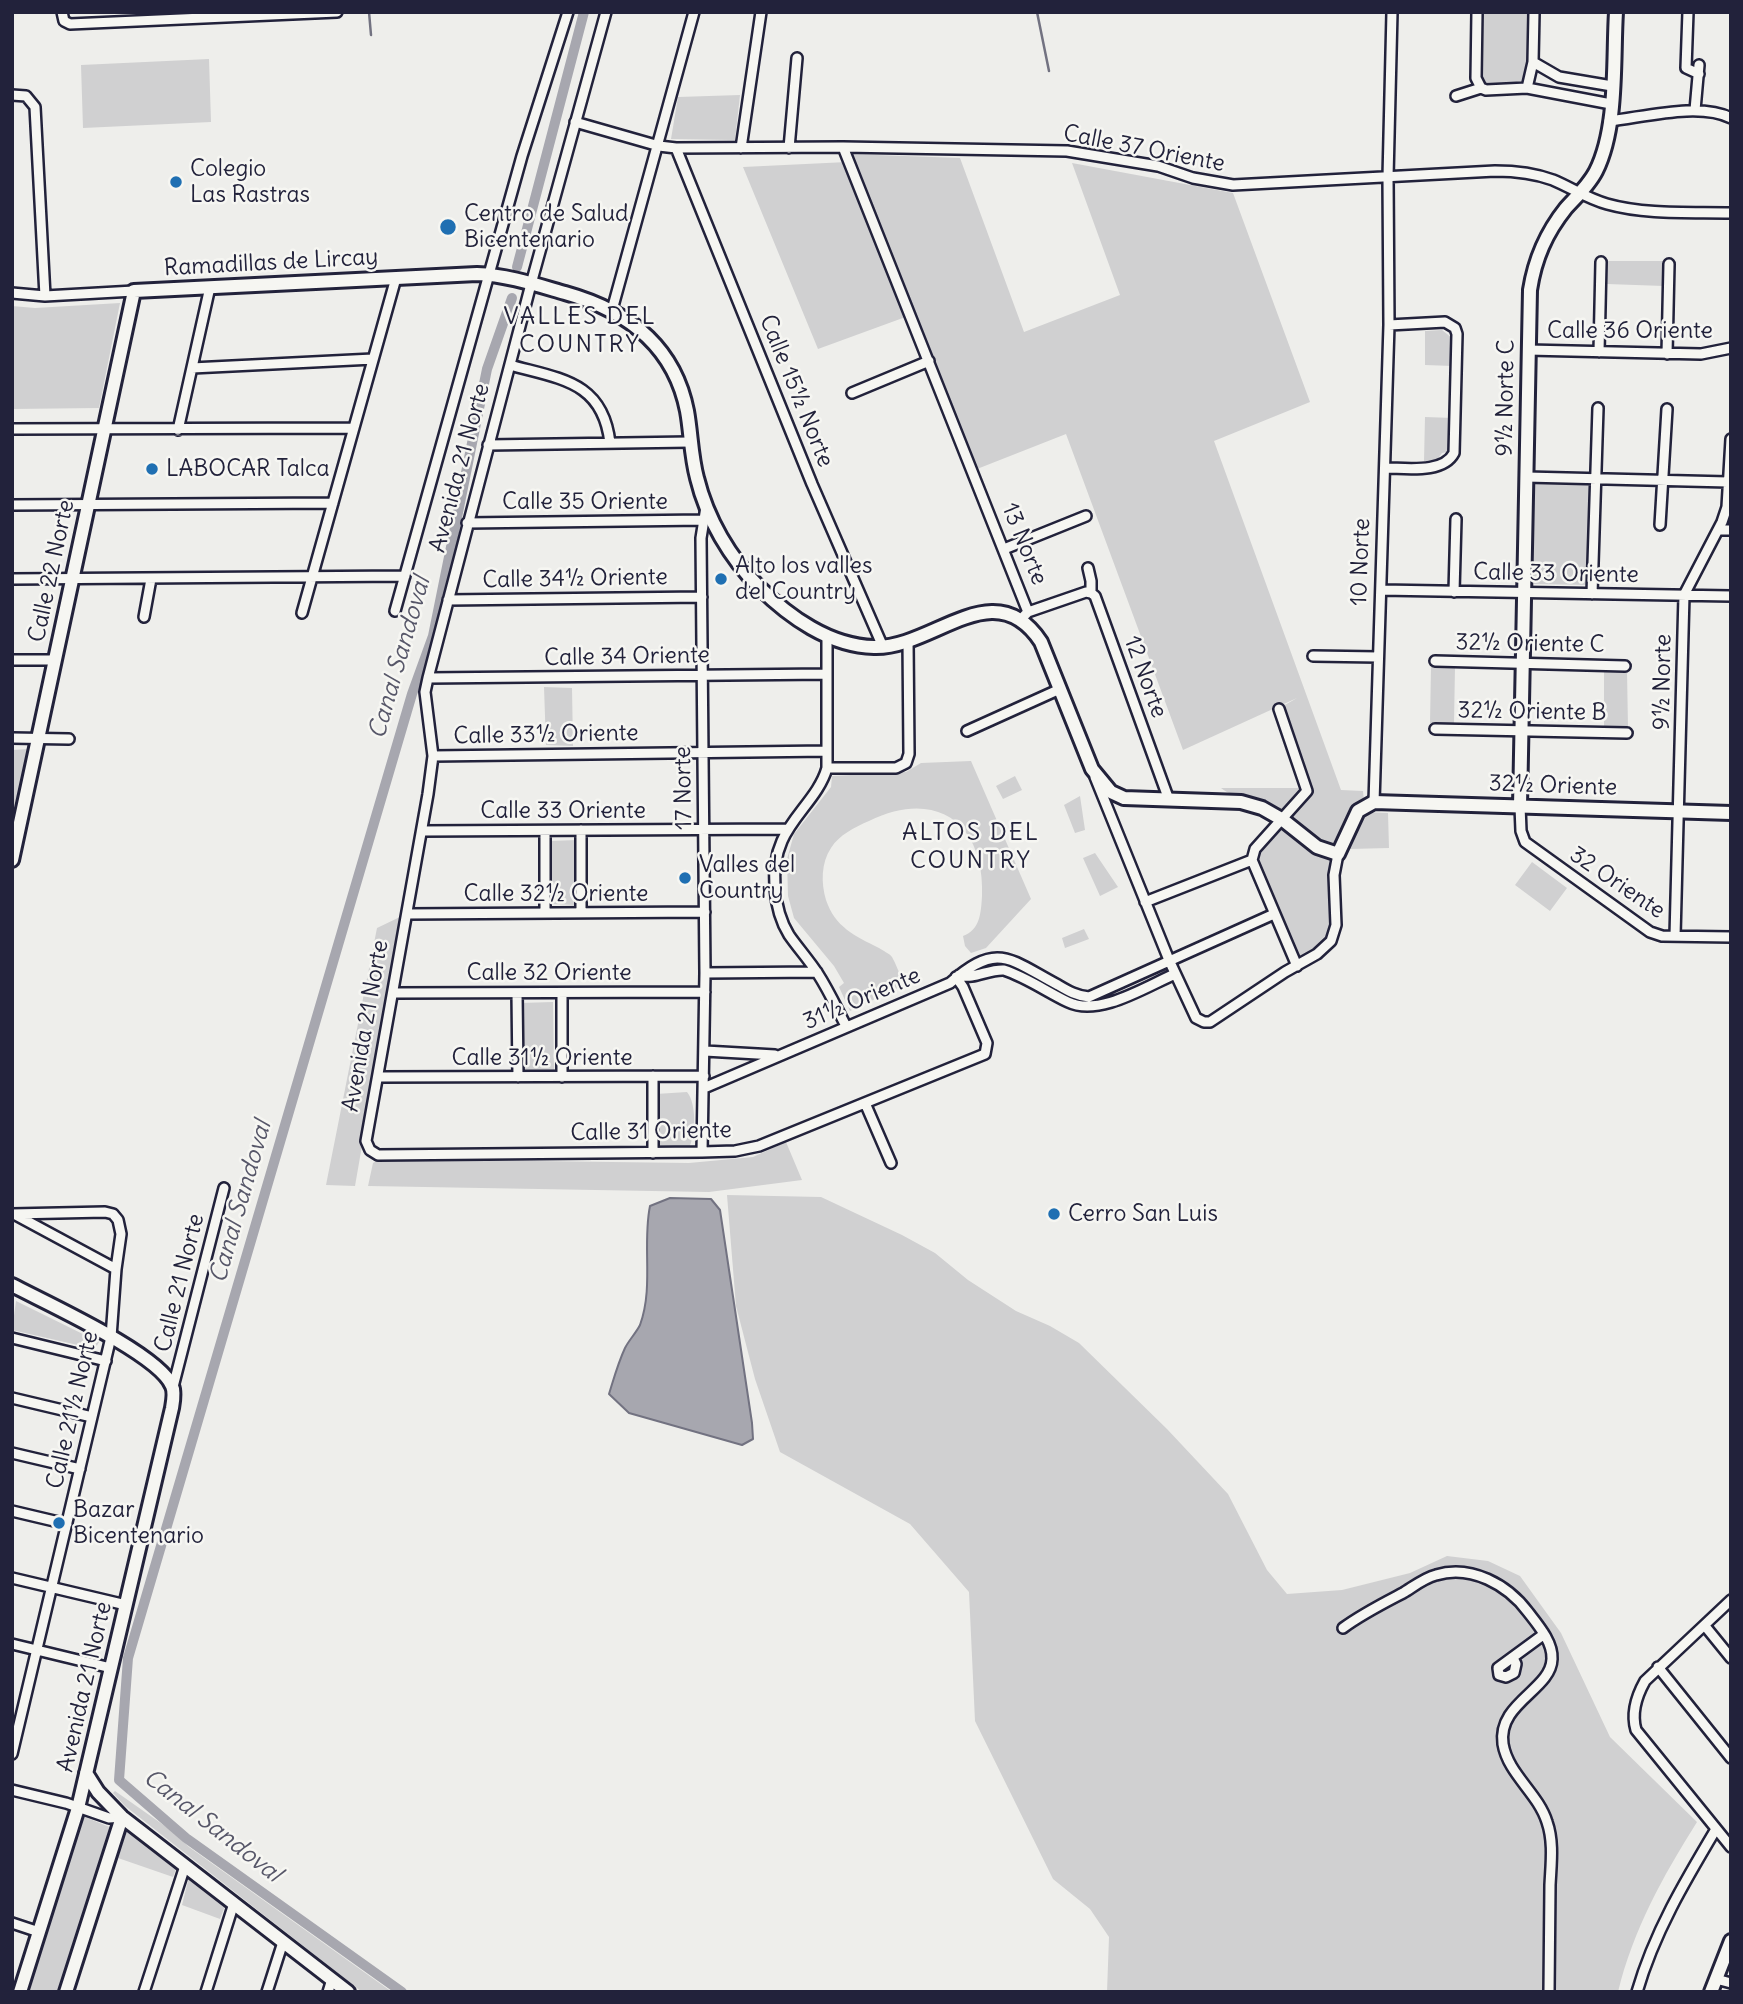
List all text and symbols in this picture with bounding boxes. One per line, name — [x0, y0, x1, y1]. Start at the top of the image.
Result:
street label: Calle 37 Oriente — [1061, 120, 1227, 178]
place label: Colegio Las Rastras — [190, 155, 310, 209]
marker: Colegio Las Rastras — [168, 174, 184, 190]
place label: Centro de Salud Bicentenario — [464, 200, 629, 254]
marker: Centro de Salud Bicentenario — [438, 217, 458, 237]
street label: Ramadillas de Lircay — [163, 244, 379, 282]
district label: VALLES DEL COUNTRY — [505, 303, 655, 359]
street label: Calle 15½ Norte — [753, 311, 839, 471]
street label: Calle 36 Oriente — [1547, 317, 1713, 345]
street label: 9½ Norte C — [1491, 339, 1521, 457]
street label: Avenida 21 Norte — [424, 380, 496, 556]
place label: LABOCAR Talca — [166, 455, 330, 483]
marker: LABOCAR Talca — [144, 461, 160, 477]
street label: Calle 35 Oriente — [502, 488, 668, 516]
street label: Calle 22 Norte — [23, 497, 81, 645]
street label: 13 Norte — [995, 499, 1053, 589]
street label: 10 Norte — [1346, 518, 1376, 606]
place label: Alto los valles del Country — [735, 552, 872, 606]
street label: Calle 33 Oriente — [1473, 559, 1639, 589]
street label: Calle 34½ Oriente — [482, 564, 668, 594]
marker: Alto los valles del Country — [713, 571, 729, 587]
water label: Canal Sandoval — [363, 574, 437, 742]
street label: 32½ Oriente C — [1455, 629, 1605, 659]
street label: 12 Norte — [1117, 632, 1173, 722]
street label: 9½ Norte — [1648, 634, 1678, 730]
street label: Calle 34 Oriente — [544, 642, 710, 672]
street label: 32½ Oriente B — [1457, 697, 1607, 727]
street label: Calle 33½ Oriente — [453, 720, 639, 750]
street label: 17 Norte — [669, 746, 699, 830]
street label: 32½ Oriente — [1488, 770, 1618, 802]
street label: Calle 33 Oriente — [480, 797, 646, 825]
district label: ALTOS DEL COUNTRY — [903, 819, 1039, 875]
street label: 32 Oriente — [1564, 841, 1670, 925]
place label: Valles del Country — [699, 851, 795, 905]
marker: Valles del Country — [677, 870, 693, 886]
street label: Calle 32½ Oriente — [464, 880, 648, 908]
street label: Avenida 21 Norte — [337, 938, 395, 1114]
street label: Calle 32 Oriente — [466, 959, 632, 987]
street label: 31½ Oriente — [799, 962, 925, 1036]
street label: Calle 31½ Oriente — [451, 1044, 633, 1072]
street label: Calle 31 Oriente — [570, 1117, 732, 1147]
water label: Canal Sandoval — [204, 1118, 278, 1286]
place label: Cerro San Luis — [1068, 1200, 1218, 1228]
marker: Cerro San Luis — [1046, 1206, 1062, 1222]
street label: Calle 21 Norte — [150, 1211, 210, 1355]
street label: Calle 21½ Norte — [41, 1328, 105, 1492]
place label: Bazar Bicentenario — [73, 1496, 204, 1550]
marker: Bazar Bicentenario — [51, 1515, 67, 1531]
street label: Avenida 21 Norte — [52, 1599, 118, 1775]
water label: Canal Sandoval — [137, 1763, 287, 1889]

